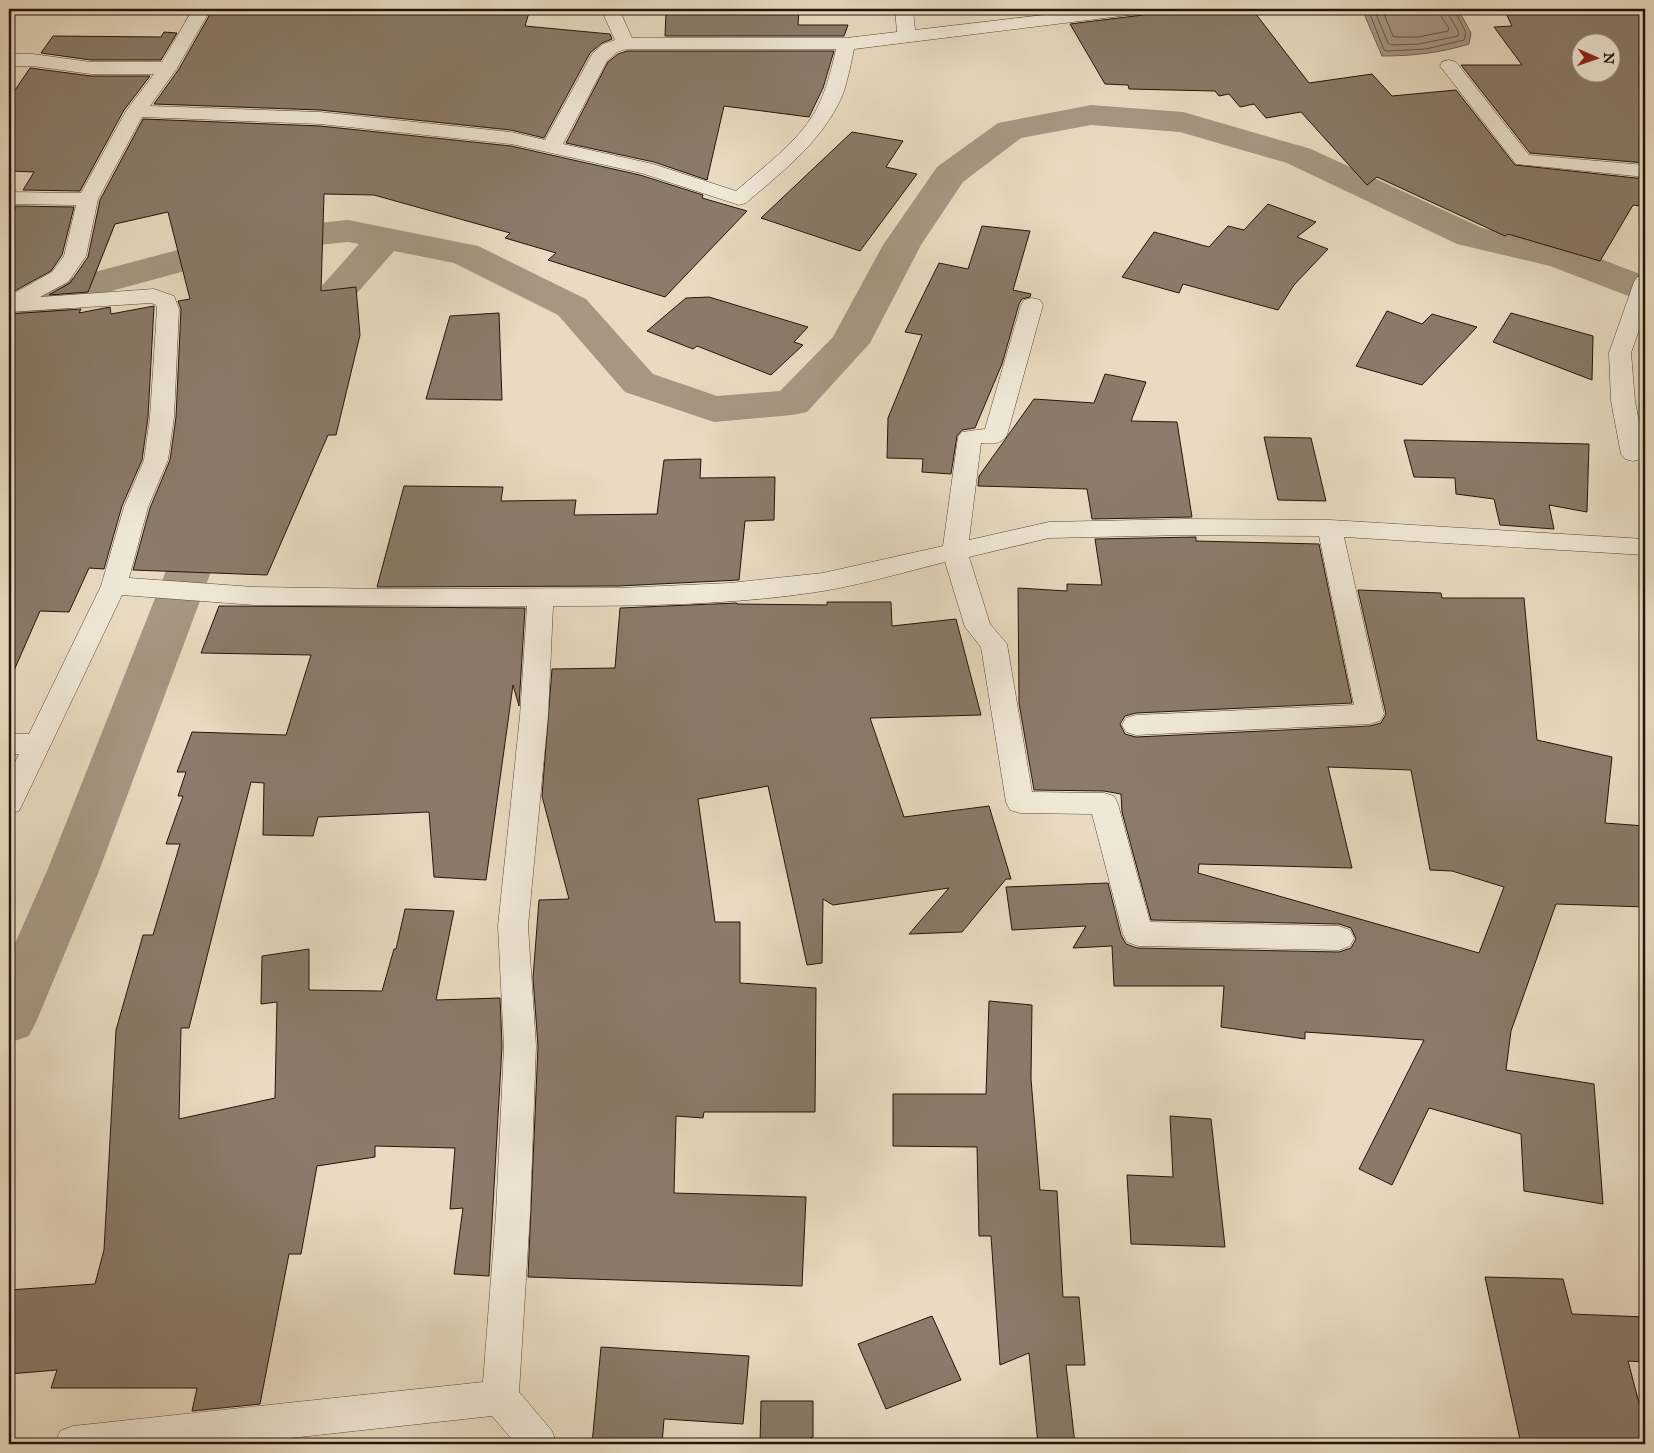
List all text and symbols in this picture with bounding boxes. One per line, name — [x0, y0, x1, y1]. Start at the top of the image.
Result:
north arrow — [1572, 32, 1622, 82]
text: N — [1600, 52, 1617, 65]

